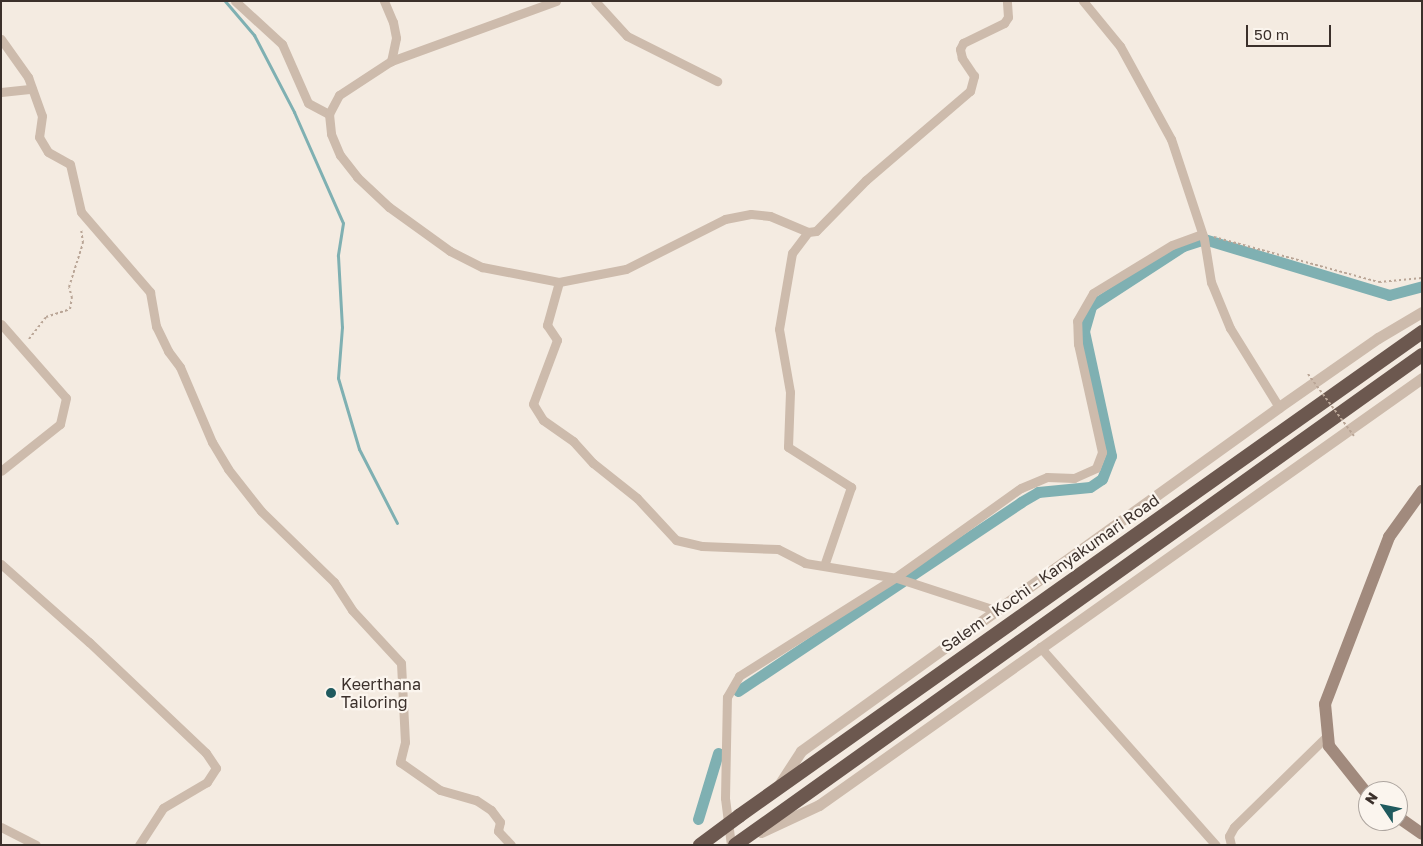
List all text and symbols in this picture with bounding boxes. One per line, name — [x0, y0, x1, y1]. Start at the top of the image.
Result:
scale bar — [1248, 15, 1333, 47]
text: 50 m — [1254, 25, 1289, 43]
street label: Salem - Kochi - Kanyakumari Road — [937, 490, 1163, 656]
place label: Keerthana Tailoring — [341, 674, 421, 712]
marker: Keerthana Tailoring — [325, 687, 337, 699]
north arrow — [1358, 781, 1408, 831]
text: N — [1361, 789, 1381, 807]

